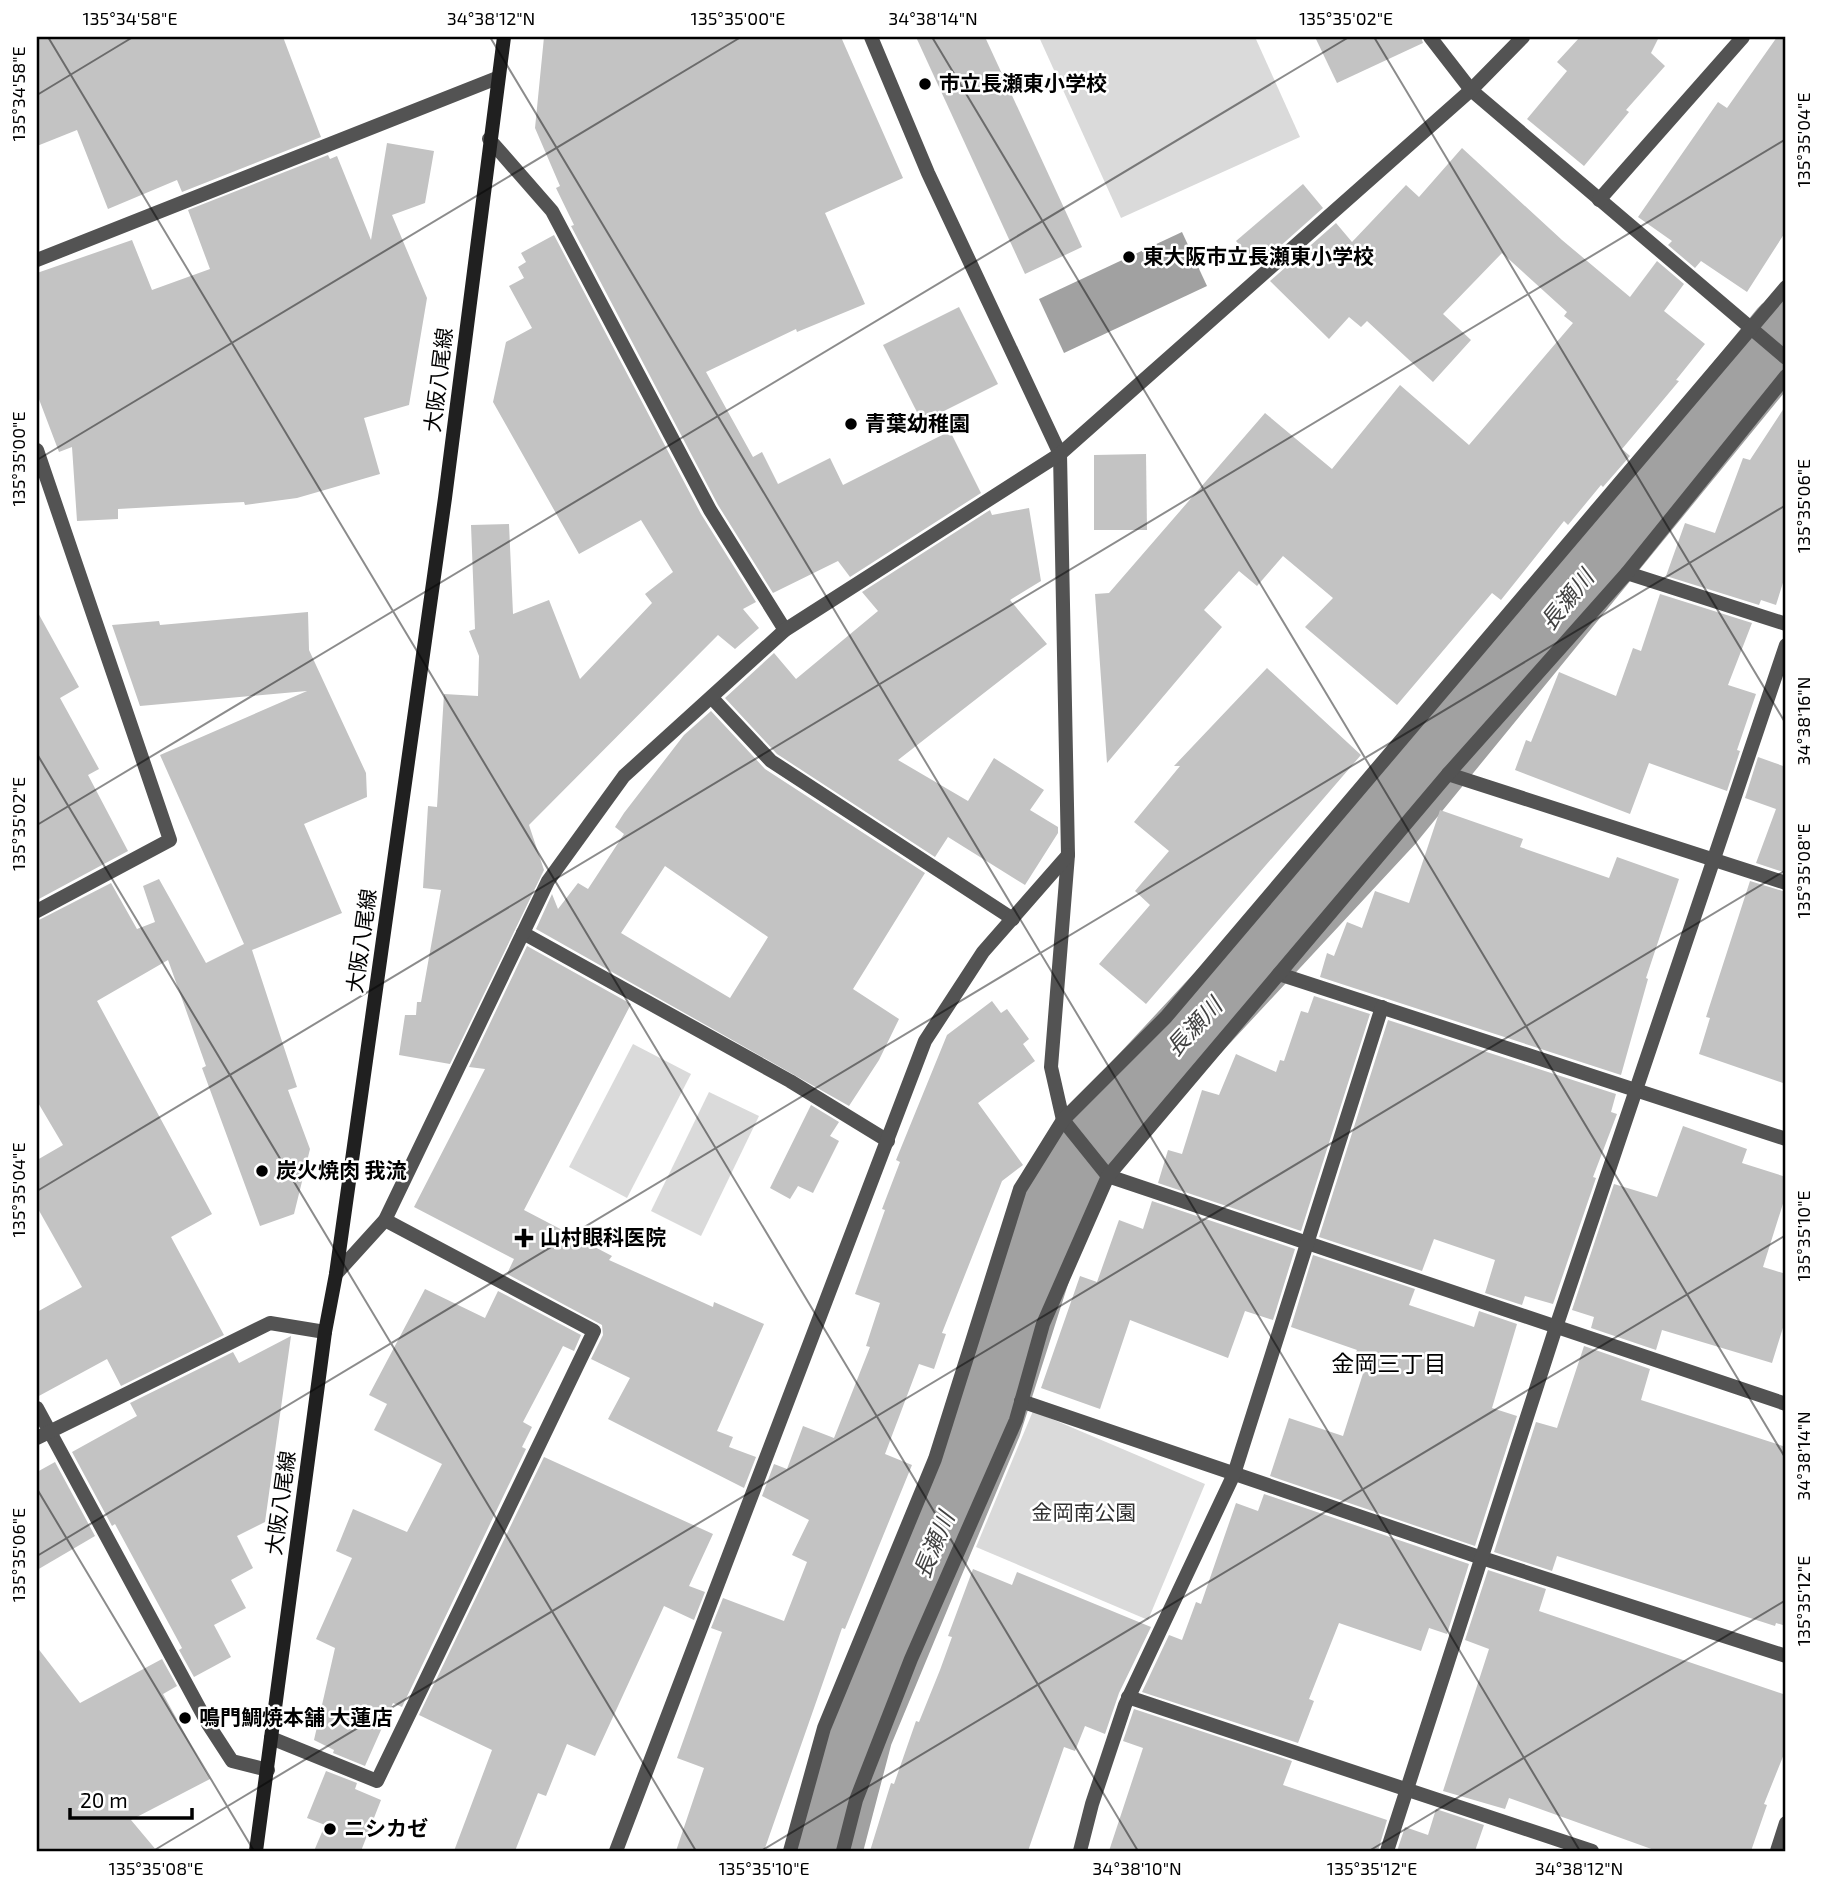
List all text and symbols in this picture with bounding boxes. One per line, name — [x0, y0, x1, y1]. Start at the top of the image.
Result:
text: 135°34'58"E — [82, 7, 178, 29]
text: 34°38'12"N — [447, 7, 535, 29]
text: 135°35'00"E — [691, 7, 785, 29]
text: 34°38'14"N — [888, 7, 978, 29]
text: 135°35'02"E — [1299, 7, 1393, 29]
text: 135°34'58"E — [7, 46, 29, 142]
place label: 市立長瀬東小学校 — [939, 70, 1107, 95]
marker: 市立長瀬東小学校 — [917, 76, 933, 92]
text: 135°35'04"E — [1792, 92, 1814, 188]
place label: 東大阪市立長瀬東小学校 — [1143, 243, 1374, 268]
marker: 東大阪市立長瀬東小学校 — [1121, 249, 1137, 265]
street label: 大阪八尾線 — [419, 326, 456, 433]
place label: 青葉幼稚園 — [865, 410, 970, 435]
text: 135°35'00"E — [7, 412, 29, 506]
marker: 青葉幼稚園 — [843, 416, 859, 432]
text: 135°35'06"E — [1792, 459, 1814, 553]
water label: 長瀬川 — [1534, 561, 1601, 635]
text: 34°38'16"N — [1792, 677, 1814, 765]
text: 135°35'02"E — [7, 777, 29, 871]
text: 135°35'08"E — [1792, 824, 1814, 919]
street label: 大阪八尾線 — [341, 887, 380, 995]
water label: 長瀬川 — [1160, 989, 1229, 1061]
text: 135°35'04"E — [7, 1142, 29, 1238]
place label: 炭火焼肉 我流 — [276, 1157, 407, 1182]
marker: 炭火焼肉 我流 — [254, 1163, 270, 1179]
text: 135°35'10"E — [1792, 1190, 1814, 1282]
place label: 山村眼科医院 — [540, 1224, 666, 1249]
marker: 山村眼科医院 — [514, 1228, 534, 1248]
district label: 金岡三丁目 — [1332, 1349, 1447, 1377]
text: 34°38'14"N — [1792, 1411, 1814, 1501]
street label: 大阪八尾線 — [260, 1449, 299, 1557]
park label: 金岡南公園 — [1032, 1499, 1137, 1524]
water label: 長瀬川 — [907, 1505, 961, 1582]
text: 135°35'06"E — [7, 1508, 29, 1602]
text: 135°35'12"E — [1792, 1556, 1814, 1646]
place label: 鳴門鯛焼本舗 大蓮店 — [199, 1704, 393, 1729]
marker: 鳴門鯛焼本舗 大蓮店 — [177, 1710, 193, 1726]
scale bar — [70, 1776, 192, 1820]
text: 20 m — [80, 1787, 128, 1812]
place label: ニシカゼ — [344, 1815, 428, 1840]
marker: ニシカゼ — [322, 1821, 338, 1837]
text: 135°35'08"E — [109, 1857, 204, 1879]
text: 135°35'10"E — [718, 1857, 810, 1879]
text: 34°38'10"N — [1092, 1857, 1182, 1879]
text: 135°35'12"E — [1327, 1857, 1417, 1879]
text: 34°38'12"N — [1535, 1857, 1623, 1879]

